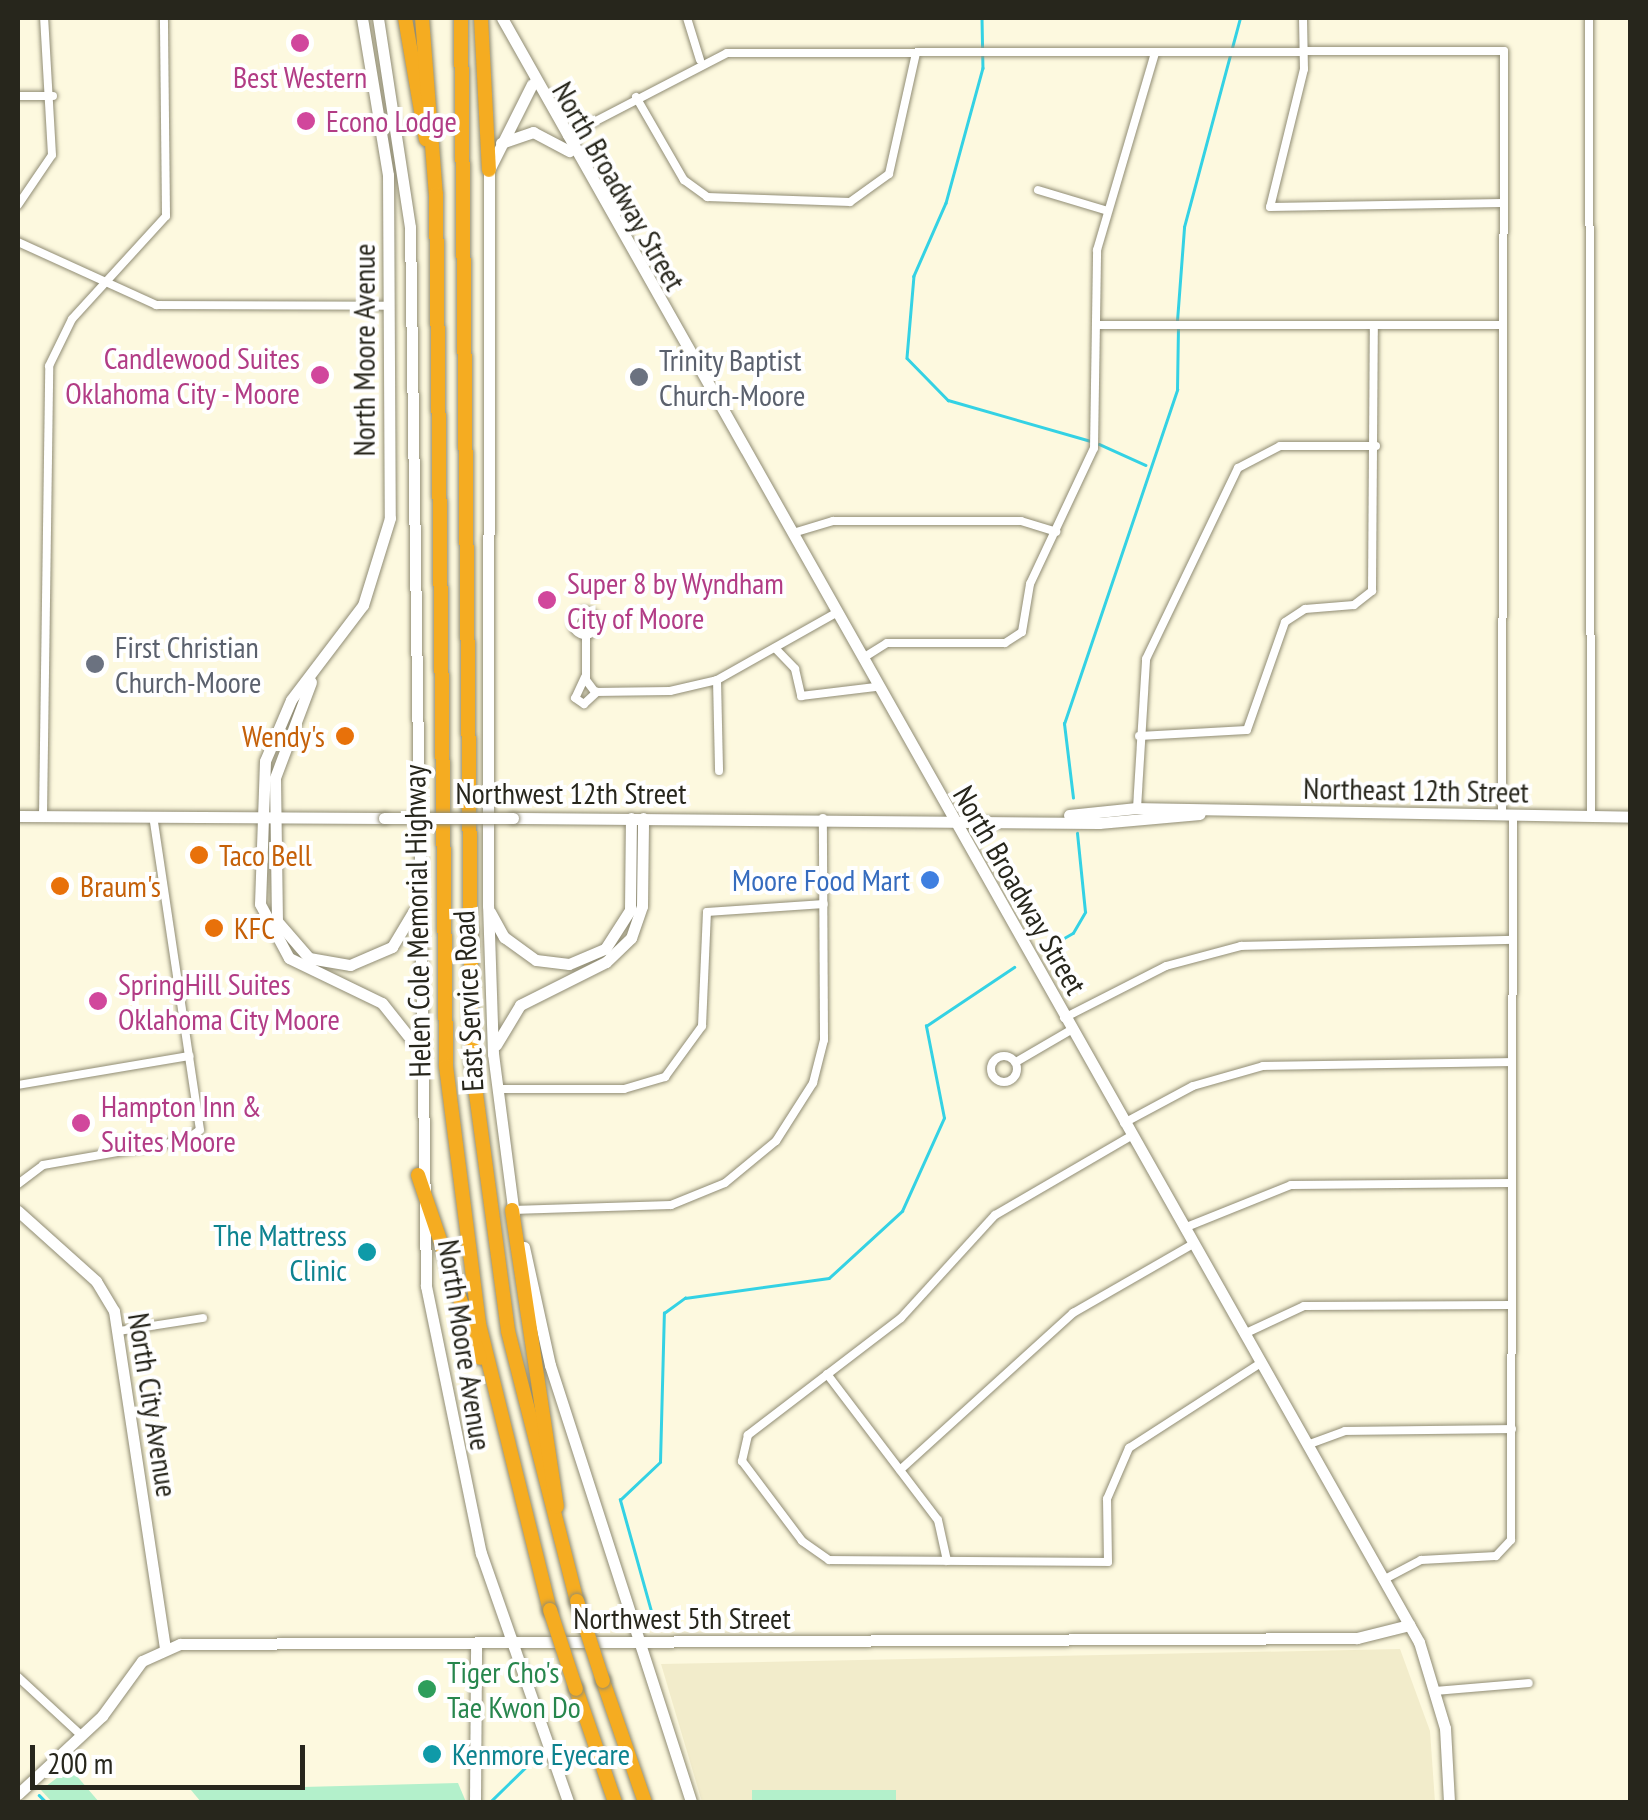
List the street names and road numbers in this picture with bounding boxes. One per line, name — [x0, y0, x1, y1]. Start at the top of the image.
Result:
street label: North Broadway Street — [545, 75, 693, 297]
street label: North Moore Avenue — [346, 243, 382, 457]
street label: Helen Cole Memorial Highway — [396, 764, 438, 1078]
street label: Northeast 12th Street — [1303, 770, 1529, 810]
street label: Northwest 12th Street — [456, 775, 686, 811]
street label: North Broadway Street — [946, 779, 1094, 1001]
street label: East Service Road — [445, 910, 491, 1092]
street label: North Moore Avenue — [431, 1237, 499, 1453]
street label: North City Avenue — [121, 1309, 185, 1501]
street label: Northwest 5th Street — [573, 1600, 791, 1636]

